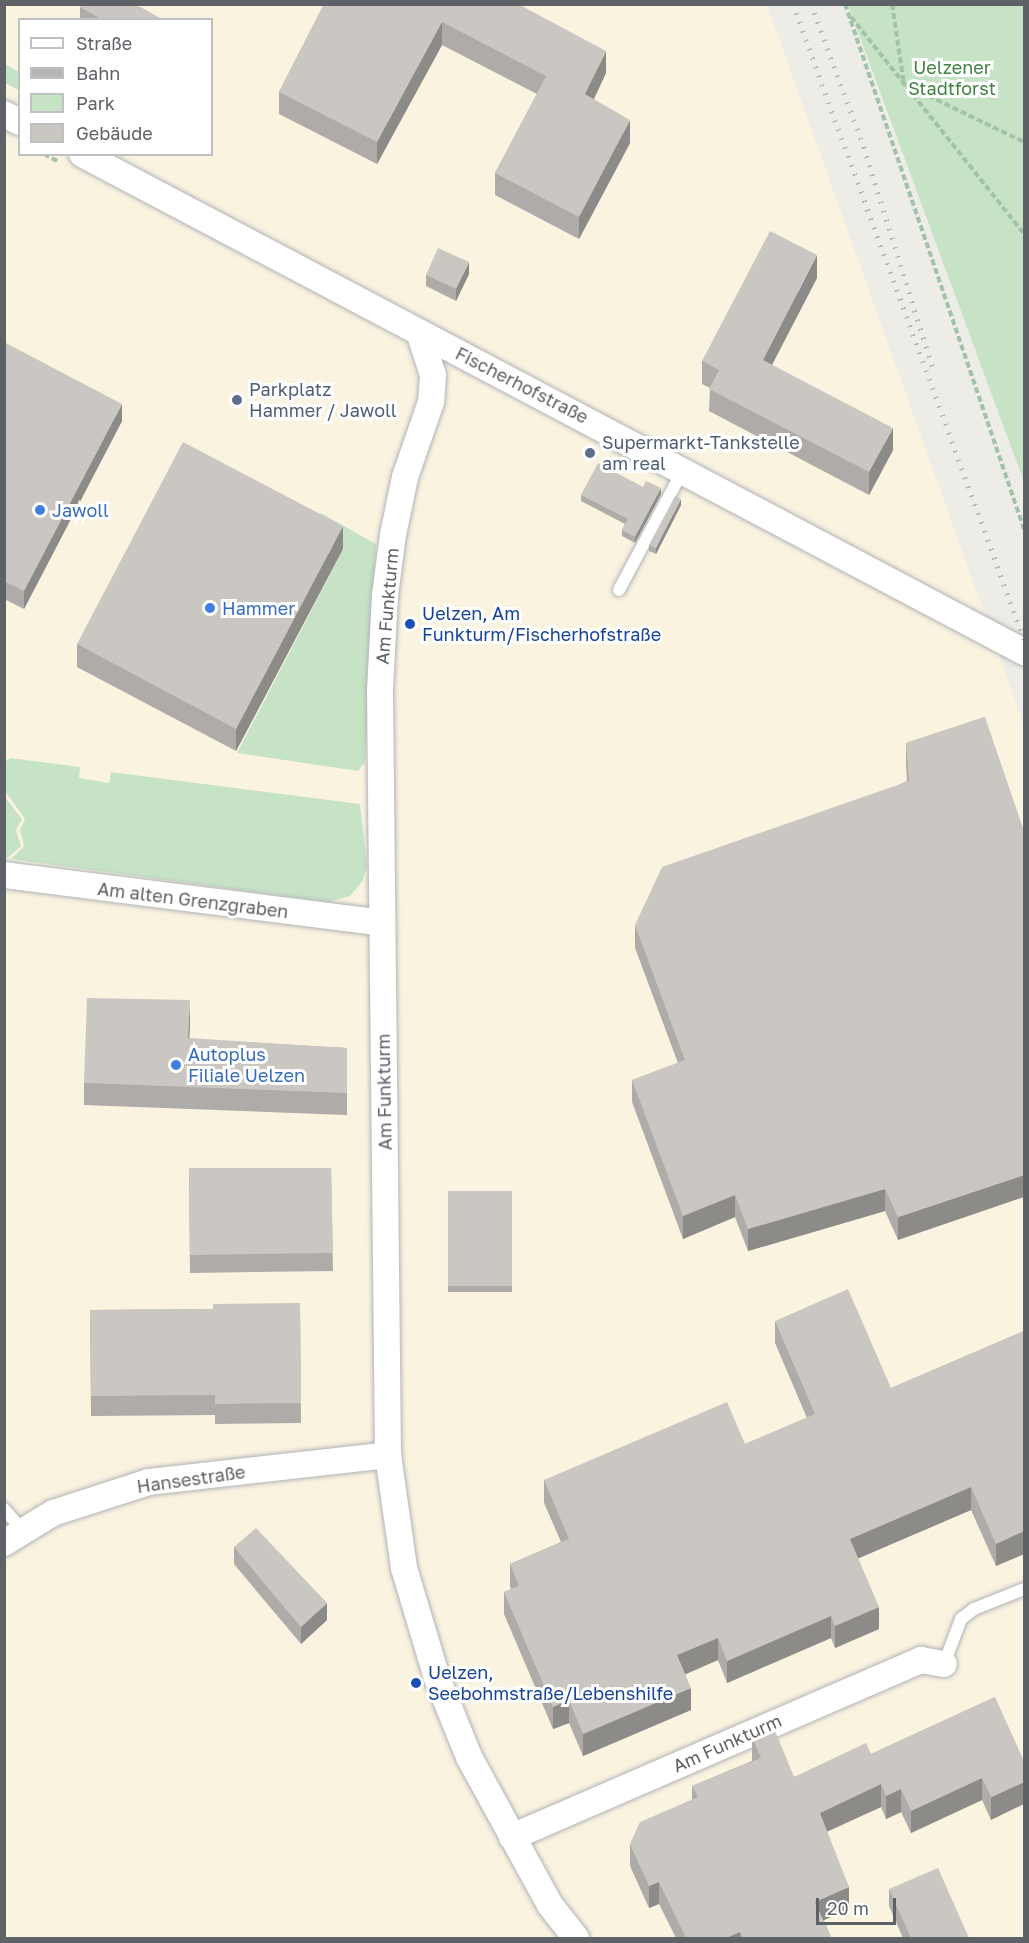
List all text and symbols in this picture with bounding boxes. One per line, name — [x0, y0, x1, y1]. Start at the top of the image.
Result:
legend — [18, 18, 213, 156]
text: Straße — [76, 32, 132, 54]
park label: Uelzener Stadtforst — [908, 57, 996, 100]
text: Bahn — [76, 62, 120, 84]
text: Park — [76, 92, 115, 114]
text: Gebäude — [76, 122, 153, 144]
street label: Fischerhofstraße — [452, 342, 592, 428]
place label: Parkplatz Hammer / Jawoll — [249, 379, 397, 422]
marker: Parkplatz Hammer / Jawoll — [230, 393, 244, 407]
place label: Supermarkt-Tankstelle am real — [602, 432, 800, 474]
marker: Supermarkt-Tankstelle am real — [583, 446, 597, 460]
place label: Jawoll — [52, 499, 109, 521]
marker: Jawoll — [33, 503, 47, 517]
street label: Am Funkturm — [371, 547, 403, 665]
place label: Hammer — [222, 597, 295, 619]
marker: Hammer — [203, 601, 217, 615]
place label: Uelzen, Am Funkturm/Fischerhofstraße — [422, 603, 661, 646]
marker: Uelzen, Am Funkturm/Fischerhofstraße — [403, 617, 417, 631]
street label: Am alten Grenzgraben — [96, 878, 290, 922]
street label: Am Funkturm — [372, 1033, 396, 1151]
place label: Autoplus Filiale Uelzen — [188, 1044, 305, 1086]
marker: Autoplus Filiale Uelzen — [169, 1058, 183, 1072]
street label: Hansestraße — [135, 1461, 247, 1497]
place label: Uelzen, Seebohmstraße/Lebenshilfe — [428, 1662, 673, 1704]
marker: Uelzen, Seebohmstraße/Lebenshilfe — [409, 1676, 423, 1690]
street label: Am Funkturm — [669, 1709, 785, 1777]
scale bar — [819, 1886, 898, 1924]
text: 20 m — [827, 1897, 869, 1919]

